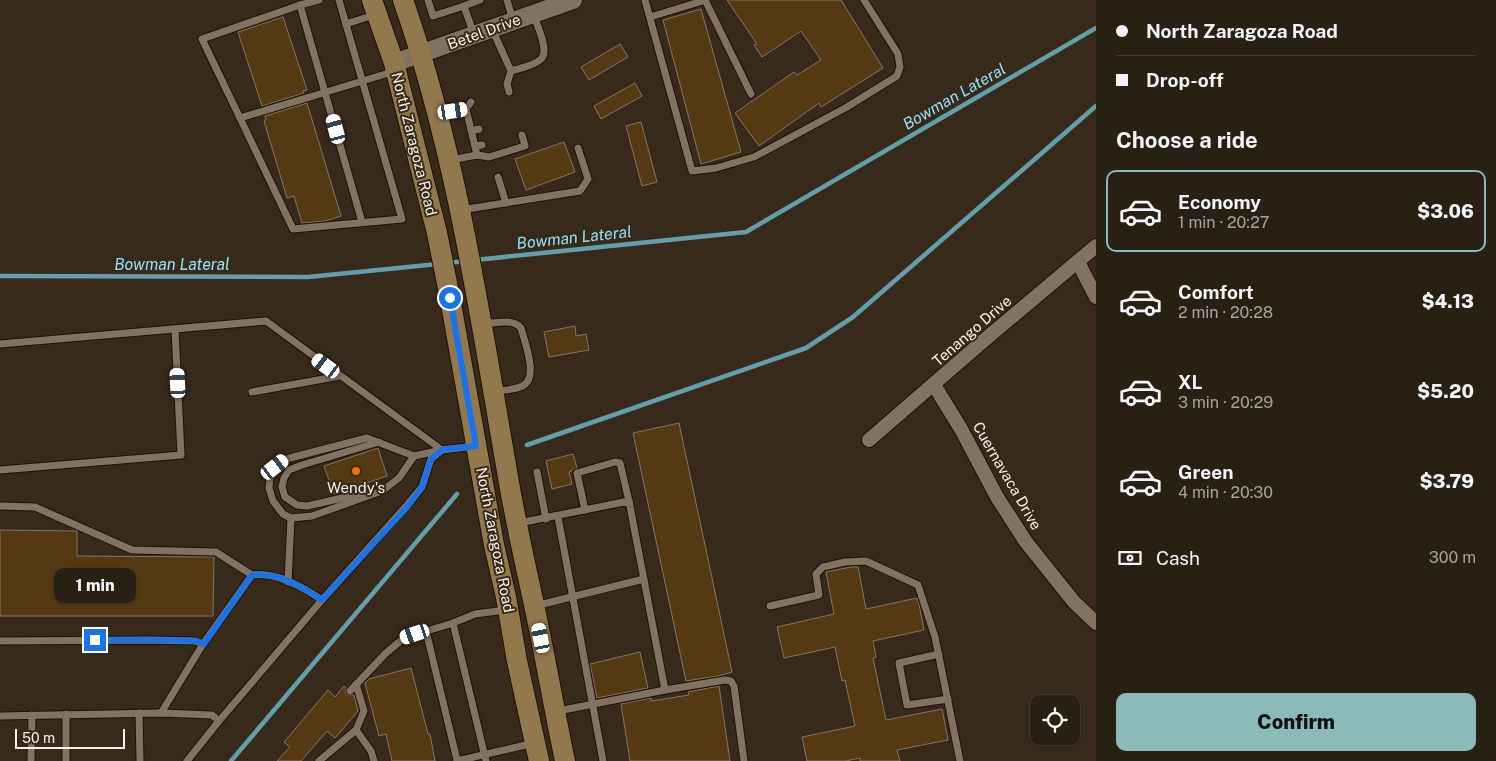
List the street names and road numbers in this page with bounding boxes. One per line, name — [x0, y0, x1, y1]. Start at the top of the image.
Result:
street label: Betel Drive — [445, 10, 523, 53]
street label: North Zaragoza Road — [388, 70, 441, 217]
street label: Tenango Drive — [929, 292, 1015, 369]
street label: Cuernavaca Drive — [970, 419, 1045, 533]
street label: North Zaragoza Road — [473, 466, 518, 614]

